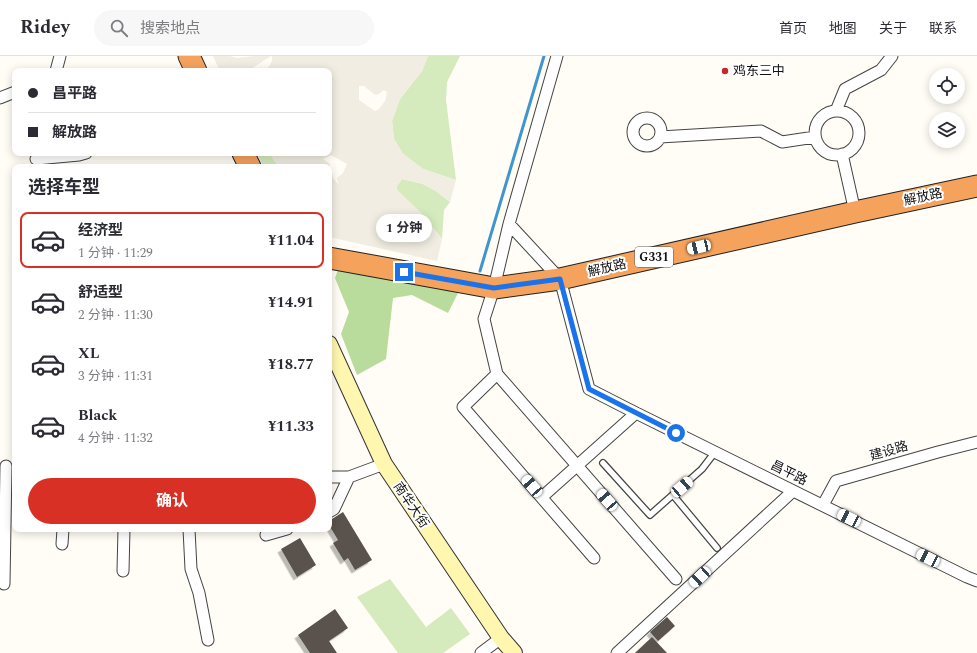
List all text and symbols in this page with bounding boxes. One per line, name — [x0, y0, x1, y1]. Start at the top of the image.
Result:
search box — [94, 10, 374, 46]
text: Ridey — [20, 13, 70, 42]
icon: search — [108, 17, 130, 39]
text: 搜索地点 — [140, 17, 200, 40]
text: 首页 — [779, 18, 807, 39]
text: 地图 — [829, 18, 857, 39]
text: 关于 — [879, 18, 907, 39]
text: 联系 — [929, 18, 957, 39]
place label: 鸡东三中 — [733, 61, 785, 81]
marker: 鸡东三中 — [720, 66, 730, 76]
map controls — [929, 68, 965, 148]
button: locate — [929, 68, 965, 104]
text: 昌平路 — [52, 82, 97, 105]
button: layers — [929, 112, 965, 148]
text: 解放路 — [52, 121, 97, 144]
text: 选择车型 — [28, 174, 100, 201]
street label: 解放路 — [902, 183, 944, 211]
callout: 1 分钟 — [376, 214, 432, 242]
text: 1 分钟 — [386, 218, 422, 238]
text: 经济型 — [78, 219, 123, 242]
icon: car — [30, 222, 66, 258]
text: ¥11.04 — [268, 229, 314, 252]
car — [686, 238, 712, 256]
text: 1 分钟 · 11:29 — [78, 243, 153, 263]
road number: G331 — [635, 247, 673, 267]
street label: 解放路 — [586, 254, 628, 282]
route end — [395, 263, 413, 281]
text: 舒适型 — [78, 281, 123, 304]
icon: car — [30, 284, 66, 320]
text: ¥14.91 — [268, 291, 314, 314]
text: 2 分钟 · 11:30 — [78, 305, 153, 325]
text: XL — [78, 342, 99, 365]
icon: car — [30, 346, 66, 382]
text: ¥18.77 — [268, 353, 314, 376]
text: 3 分钟 · 11:31 — [78, 366, 153, 386]
text: Black — [78, 404, 117, 427]
icon: car — [30, 408, 66, 444]
text: ¥11.33 — [268, 415, 314, 438]
route start — [667, 424, 685, 442]
text: 4 分钟 · 11:32 — [78, 428, 153, 448]
street label: 建设路 — [867, 436, 911, 466]
street label: 昌平路 — [767, 455, 811, 491]
car — [520, 473, 544, 499]
car — [669, 475, 695, 499]
button: 确认 — [28, 478, 316, 524]
street label: 南华大街 — [388, 478, 434, 532]
car — [595, 487, 619, 513]
car — [836, 507, 862, 529]
car — [915, 547, 941, 569]
car — [687, 564, 713, 590]

